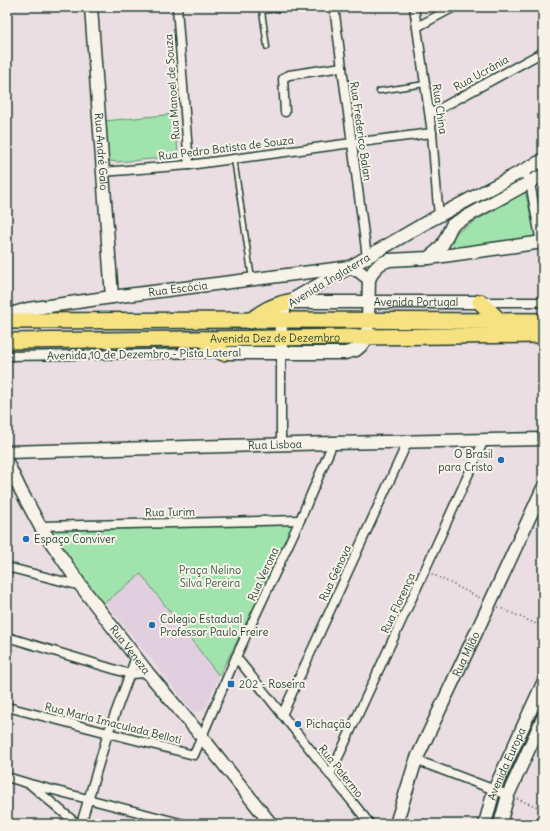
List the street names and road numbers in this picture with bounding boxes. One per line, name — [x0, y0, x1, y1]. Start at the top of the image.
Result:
street label: Rua Manoel de Souza — [161, 34, 183, 140]
street label: Rua Ucrânia — [451, 52, 511, 94]
street label: Rua Frederico Balan — [347, 80, 375, 182]
street label: Rua China — [430, 83, 450, 135]
street label: Rua André Galo — [92, 112, 111, 191]
street label: Rua Pedro Batista de Souza — [157, 133, 295, 163]
street label: Avenida Inglaterra — [285, 250, 373, 310]
street label: Rua Escócia — [147, 278, 208, 299]
street label: Avenida Portugal — [374, 295, 458, 309]
street label: Avenida Dez de Dezembro — [210, 330, 340, 346]
street label: Avenida 10 de Dezembro - Pista Lateral — [47, 345, 241, 363]
street label: Rua Lisboa — [248, 437, 302, 452]
street label: Rua Turim — [145, 505, 196, 519]
street label: Rua Gênova — [316, 543, 354, 603]
street label: Rua Verona — [244, 545, 282, 603]
street label: Rua Florença — [378, 570, 418, 636]
street label: Rua Veneza — [107, 622, 153, 677]
street label: Rua Milão — [449, 629, 483, 679]
street label: Rua Maria Imaculada Belloti — [43, 699, 183, 747]
street label: Avenida Europa — [485, 725, 529, 802]
street label: Rua Palermo — [316, 742, 366, 800]

